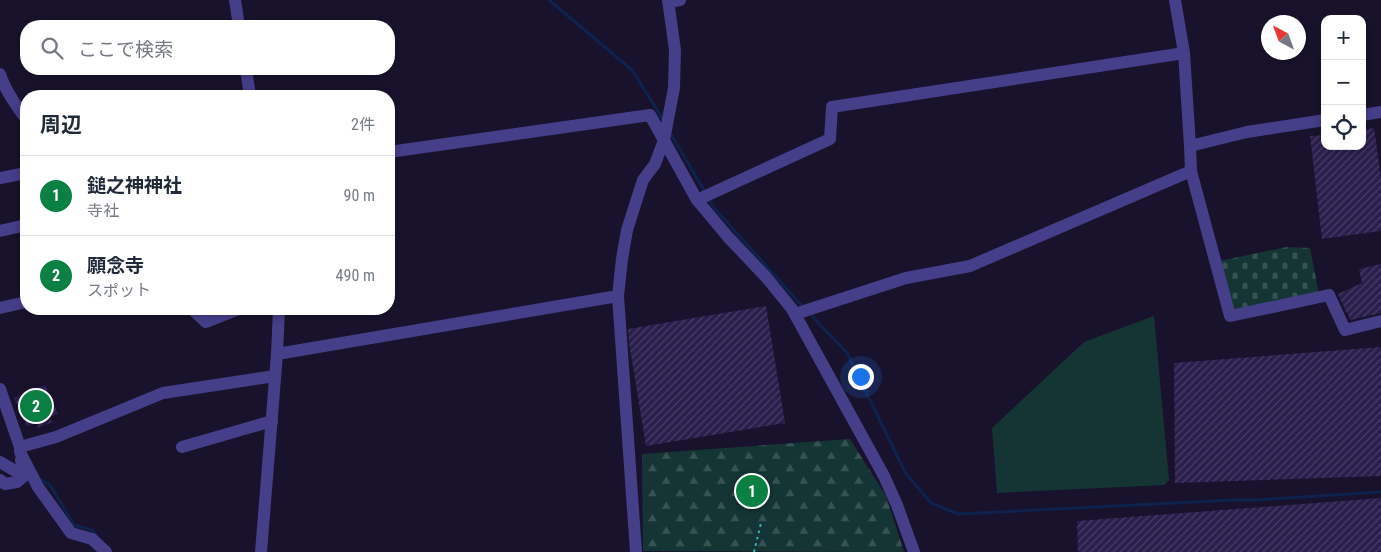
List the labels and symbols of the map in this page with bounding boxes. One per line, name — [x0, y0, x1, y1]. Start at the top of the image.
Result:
north arrow — [1261, 15, 1306, 60]
your location — [848, 364, 874, 390]
pin: 2 — [20, 387, 52, 425]
pin: 1 — [736, 472, 768, 510]

